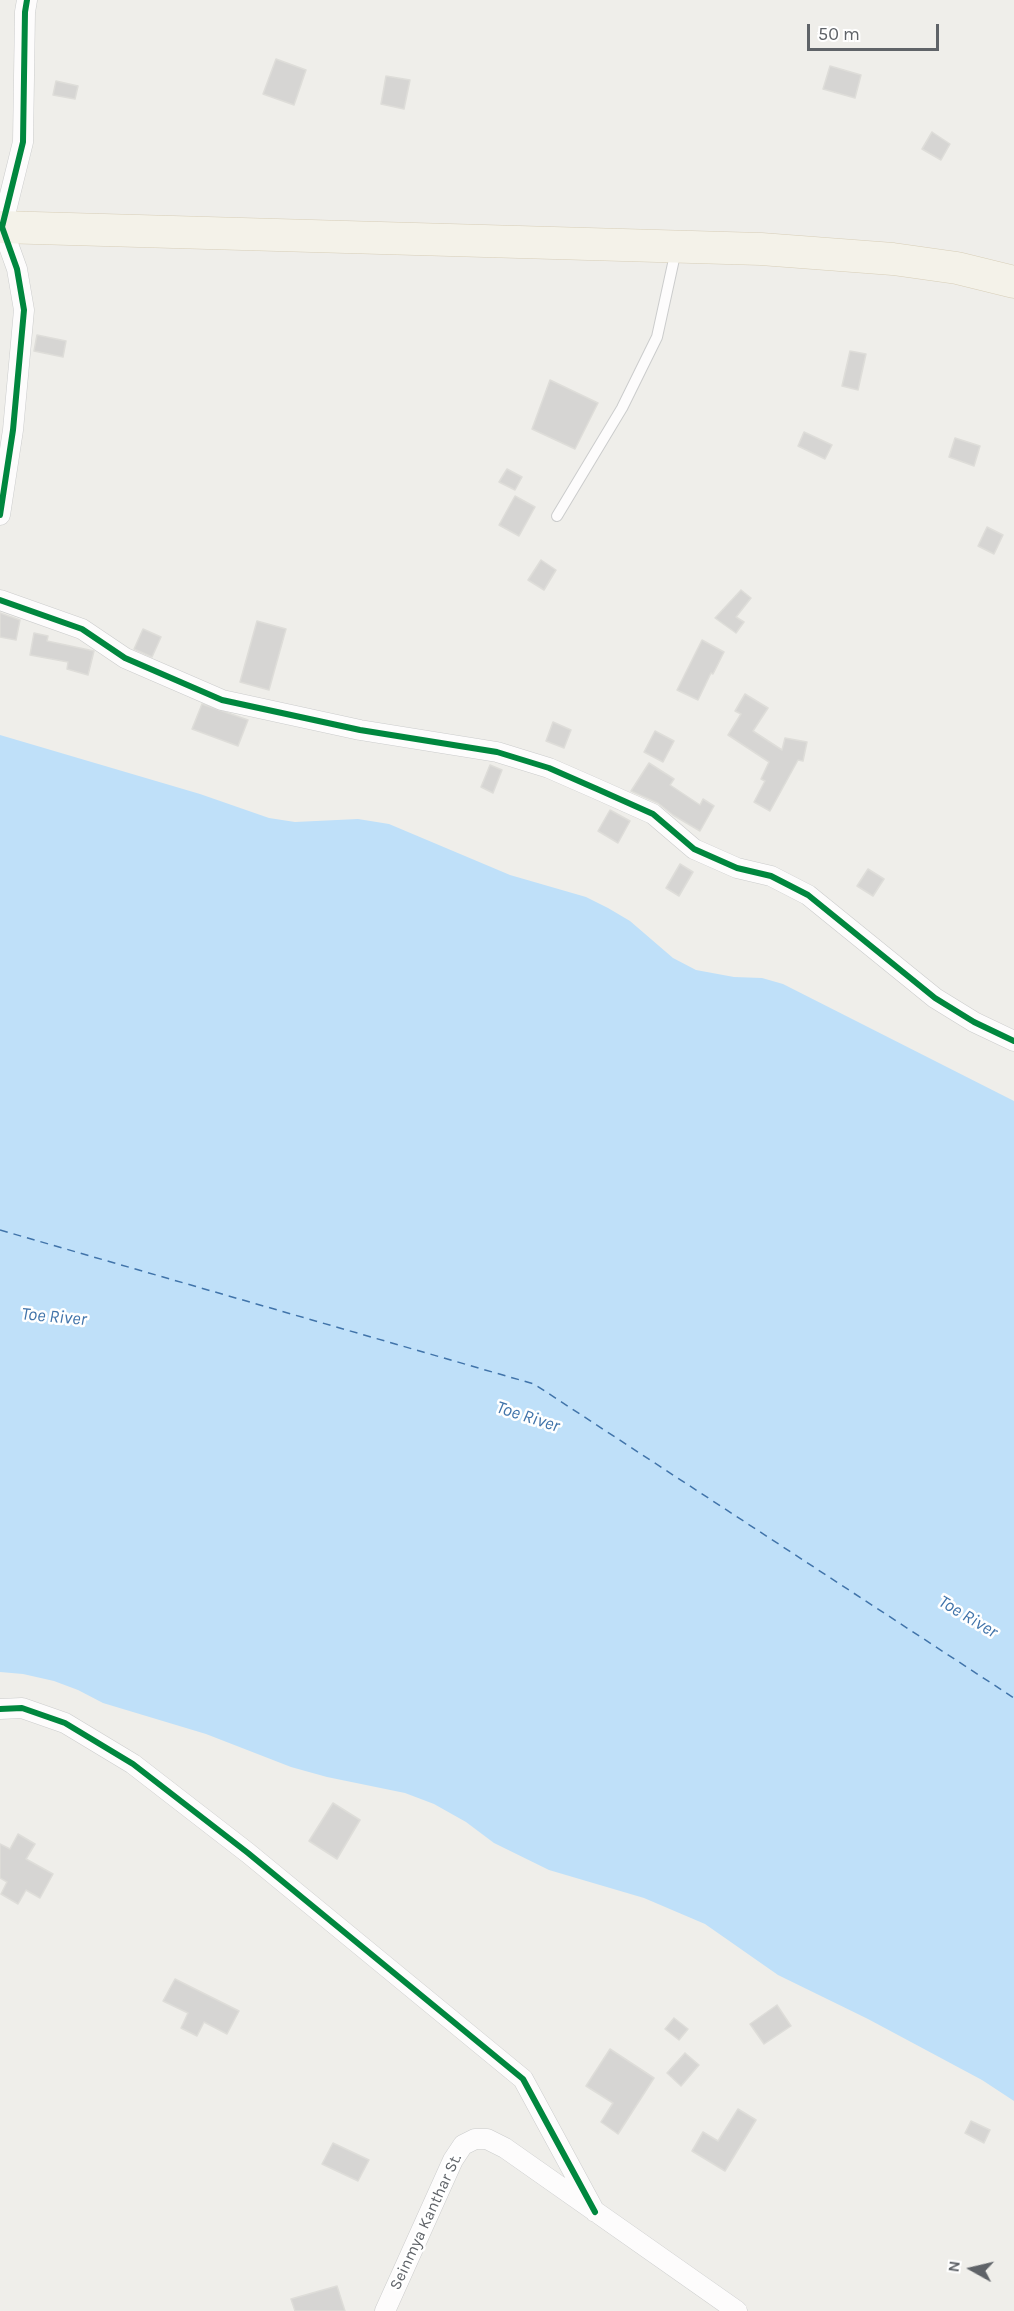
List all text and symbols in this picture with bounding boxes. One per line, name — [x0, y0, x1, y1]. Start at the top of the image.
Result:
scale bar — [810, 12, 942, 50]
text: 50 m — [818, 23, 860, 45]
water label: Toe River — [21, 1303, 87, 1331]
water label: Toe River — [494, 1397, 562, 1437]
water label: Toe River — [934, 1591, 1002, 1643]
street label: Seinmya Kanthar St. — [386, 2151, 466, 2293]
north arrow — [942, 2239, 1002, 2299]
text: N — [943, 2259, 964, 2273]

